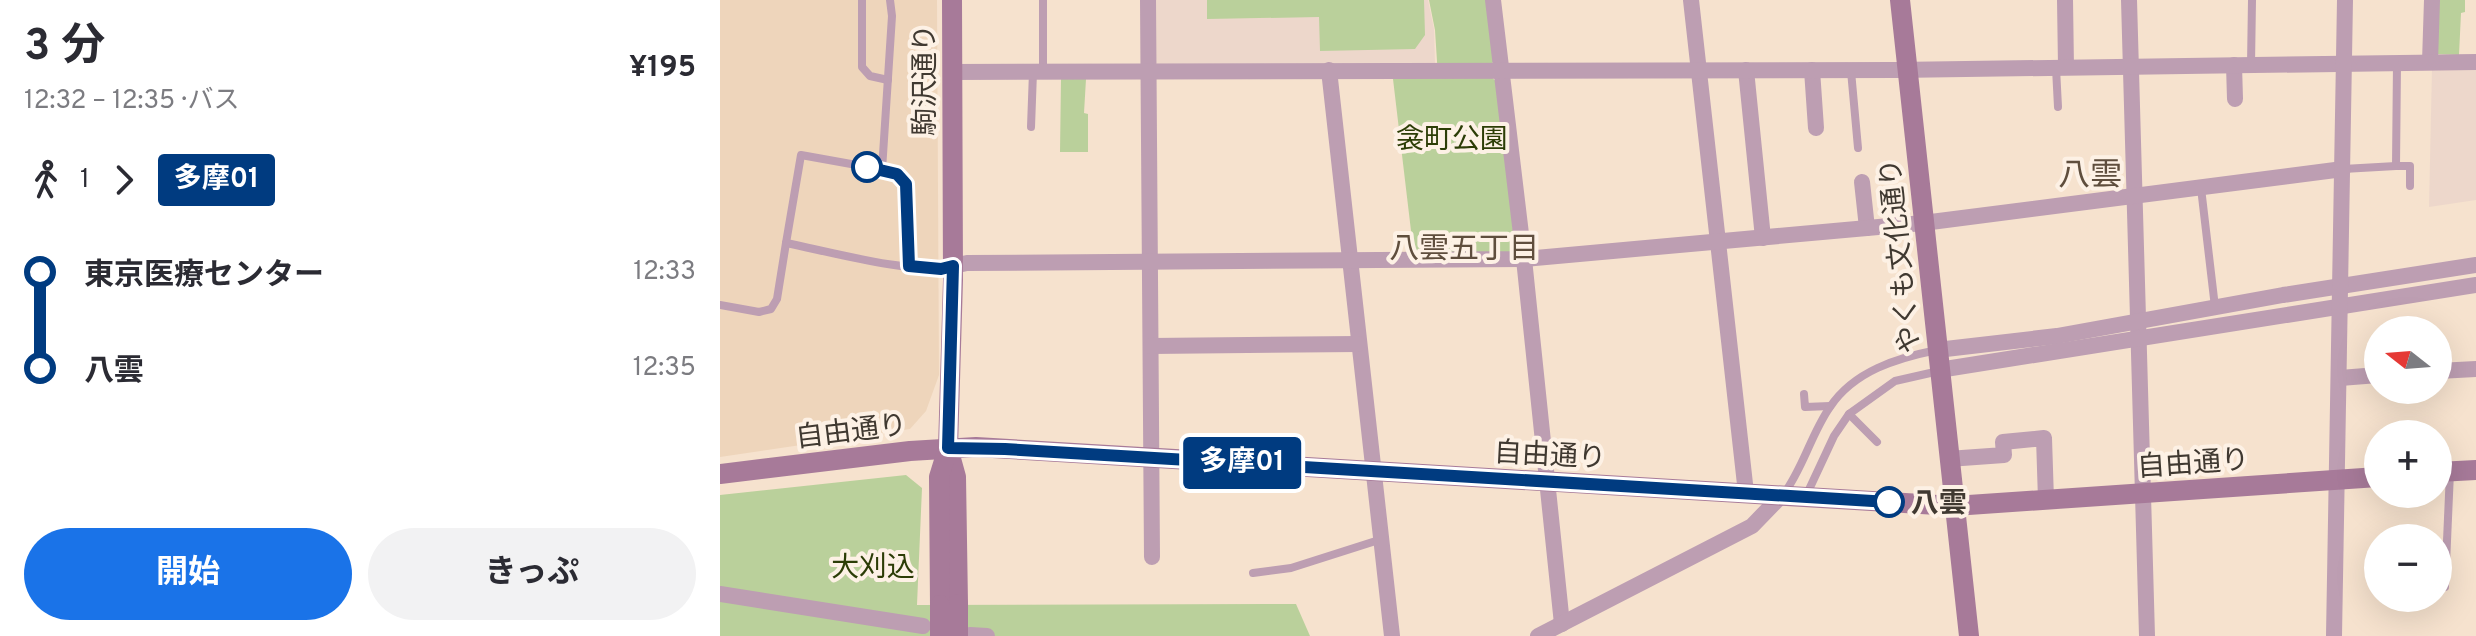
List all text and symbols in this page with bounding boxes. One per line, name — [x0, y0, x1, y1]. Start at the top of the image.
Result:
text: 3 分 — [24, 20, 105, 76]
street label: 駒沢通り — [909, 24, 945, 136]
text: ¥195 — [629, 50, 696, 87]
text: 12:32 – 12:35 · バス — [24, 85, 239, 118]
park label: 衾町公園 — [1396, 123, 1508, 159]
unlabelled marker — [852, 152, 882, 182]
street label: やくも文化通り — [1874, 156, 1930, 355]
district label: 八雲 — [2058, 157, 2122, 197]
icon: walk — [24, 158, 68, 202]
icon: forward — [102, 158, 146, 202]
text: 多摩01 — [174, 162, 259, 198]
text: 1 — [80, 164, 90, 197]
district label: 八雲五丁目 — [1389, 232, 1539, 269]
text: 12:33 — [633, 256, 696, 289]
text: 東京医療センター — [84, 258, 324, 295]
north arrow — [2364, 316, 2452, 404]
map controls — [2364, 316, 2452, 612]
text: 12:35 — [633, 352, 696, 385]
text: 八雲 — [84, 354, 144, 391]
street label: 自由通り — [794, 408, 909, 458]
button: + — [2364, 420, 2452, 508]
street label: 自由通り — [1493, 436, 1607, 478]
line badge: 多摩01 — [1186, 437, 1298, 489]
street label: 自由通り — [2136, 443, 2250, 487]
text: 多摩01 — [1199, 445, 1285, 481]
marker: 八雲 — [1874, 487, 1904, 517]
place label: 八雲 — [1911, 487, 1967, 523]
button: − — [2364, 524, 2452, 612]
button: 開始 — [24, 528, 352, 620]
button: きっぷ — [368, 528, 696, 620]
park label: 大刈込 — [831, 551, 915, 587]

